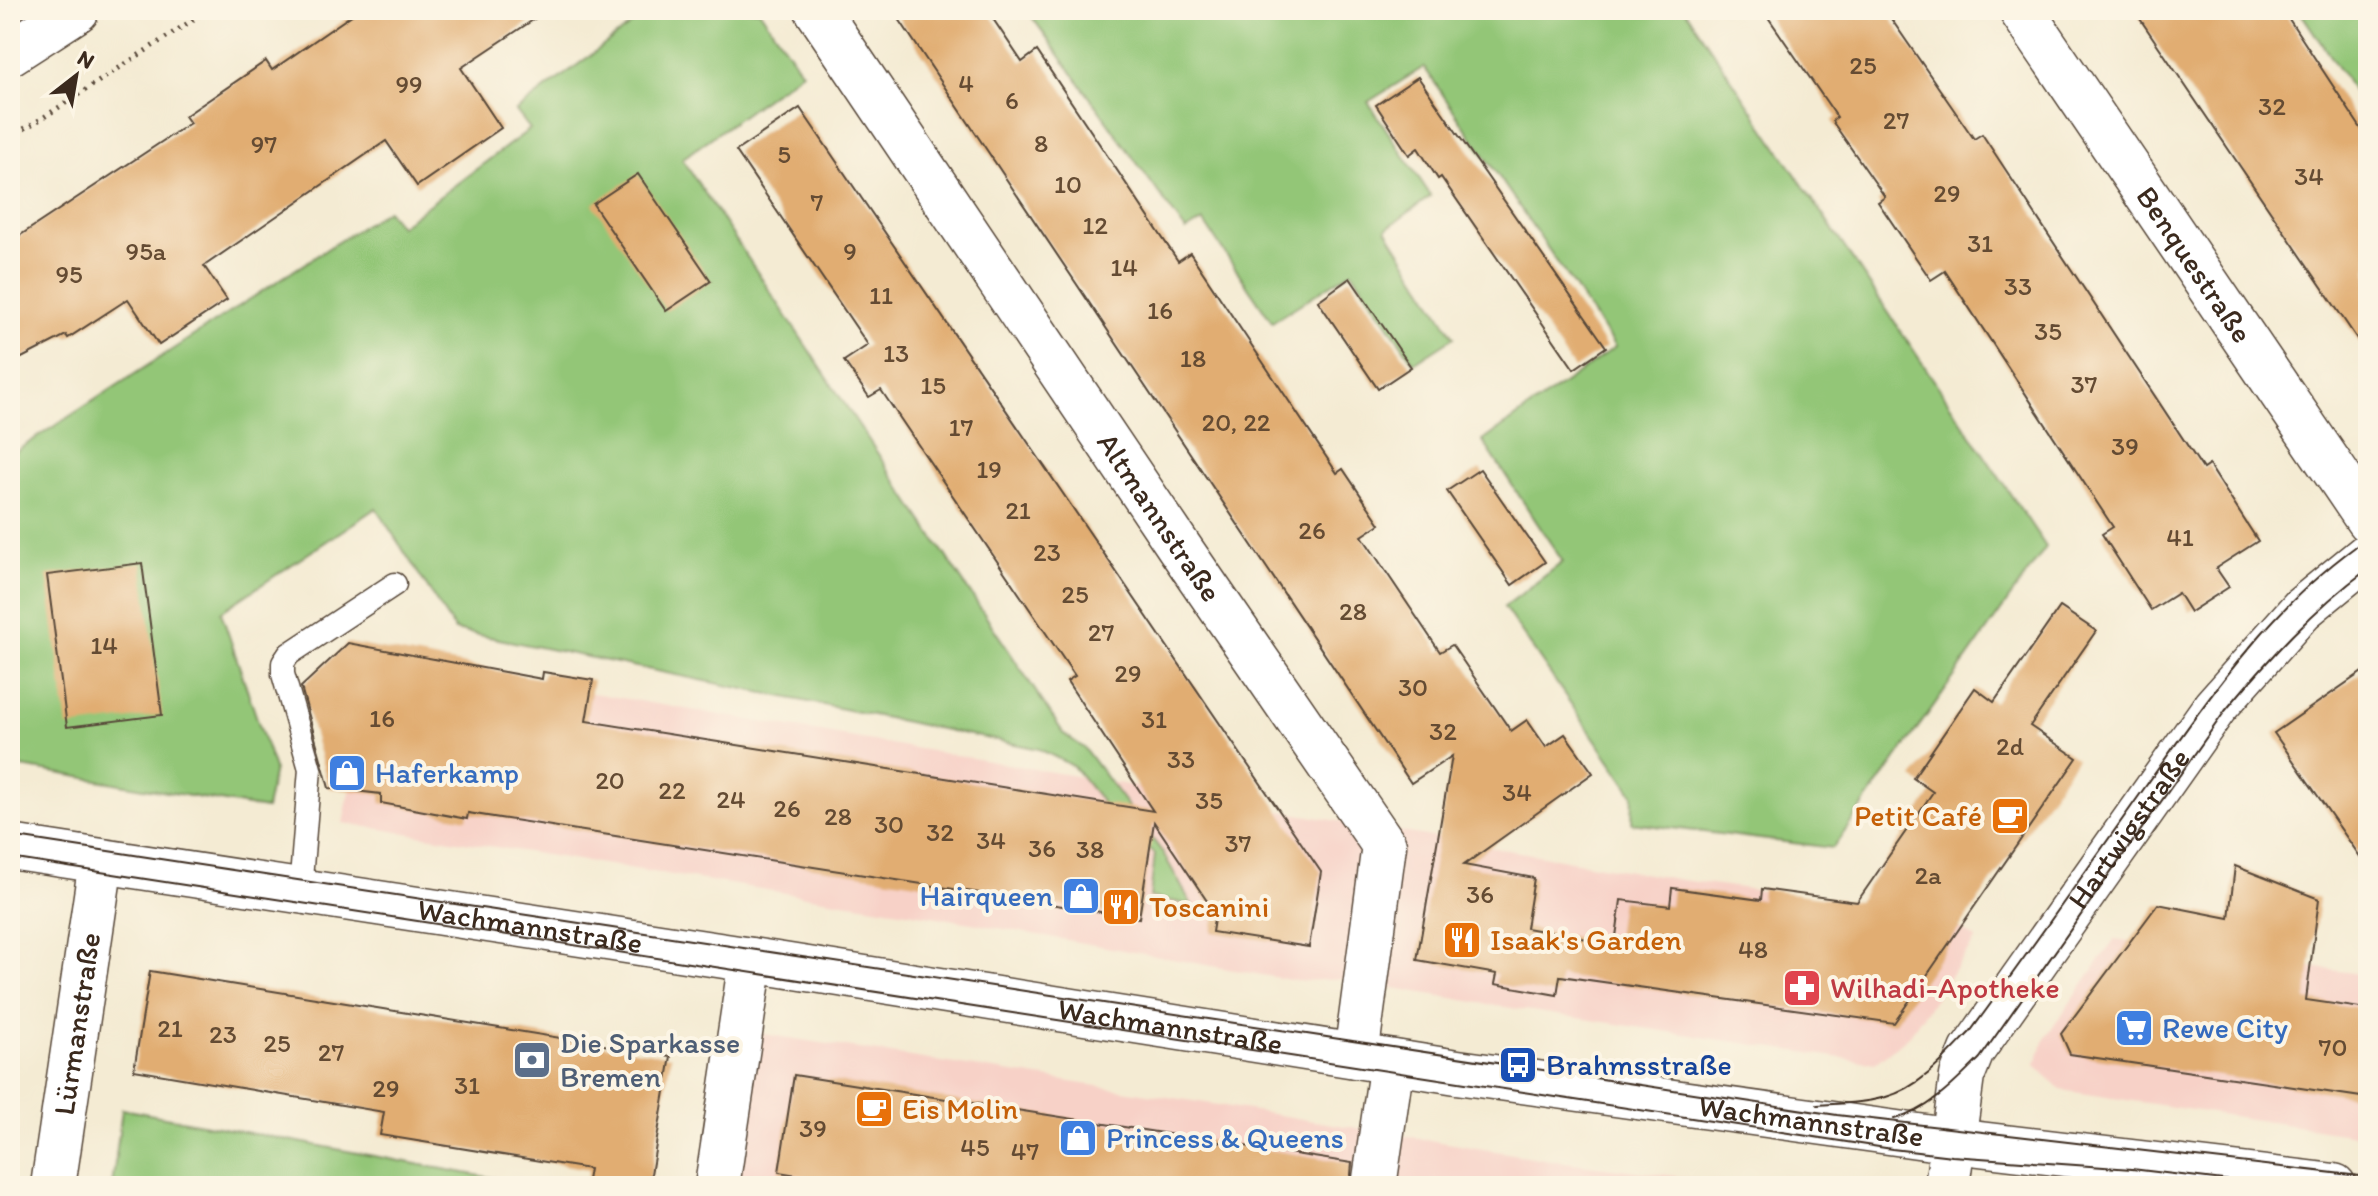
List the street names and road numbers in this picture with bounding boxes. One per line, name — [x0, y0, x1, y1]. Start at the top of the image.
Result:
street label: Benquestraße — [2128, 179, 2261, 350]
street label: Altmannstraße — [1089, 425, 1230, 609]
street label: Hartwigstraße — [2059, 741, 2198, 916]
street label: Wachmannstraße — [415, 890, 645, 961]
street label: Lürmanstraße — [45, 930, 108, 1118]
street label: Wachmannstraße — [1055, 990, 1285, 1062]
street label: Wachmannstraße — [1696, 1087, 1926, 1155]

